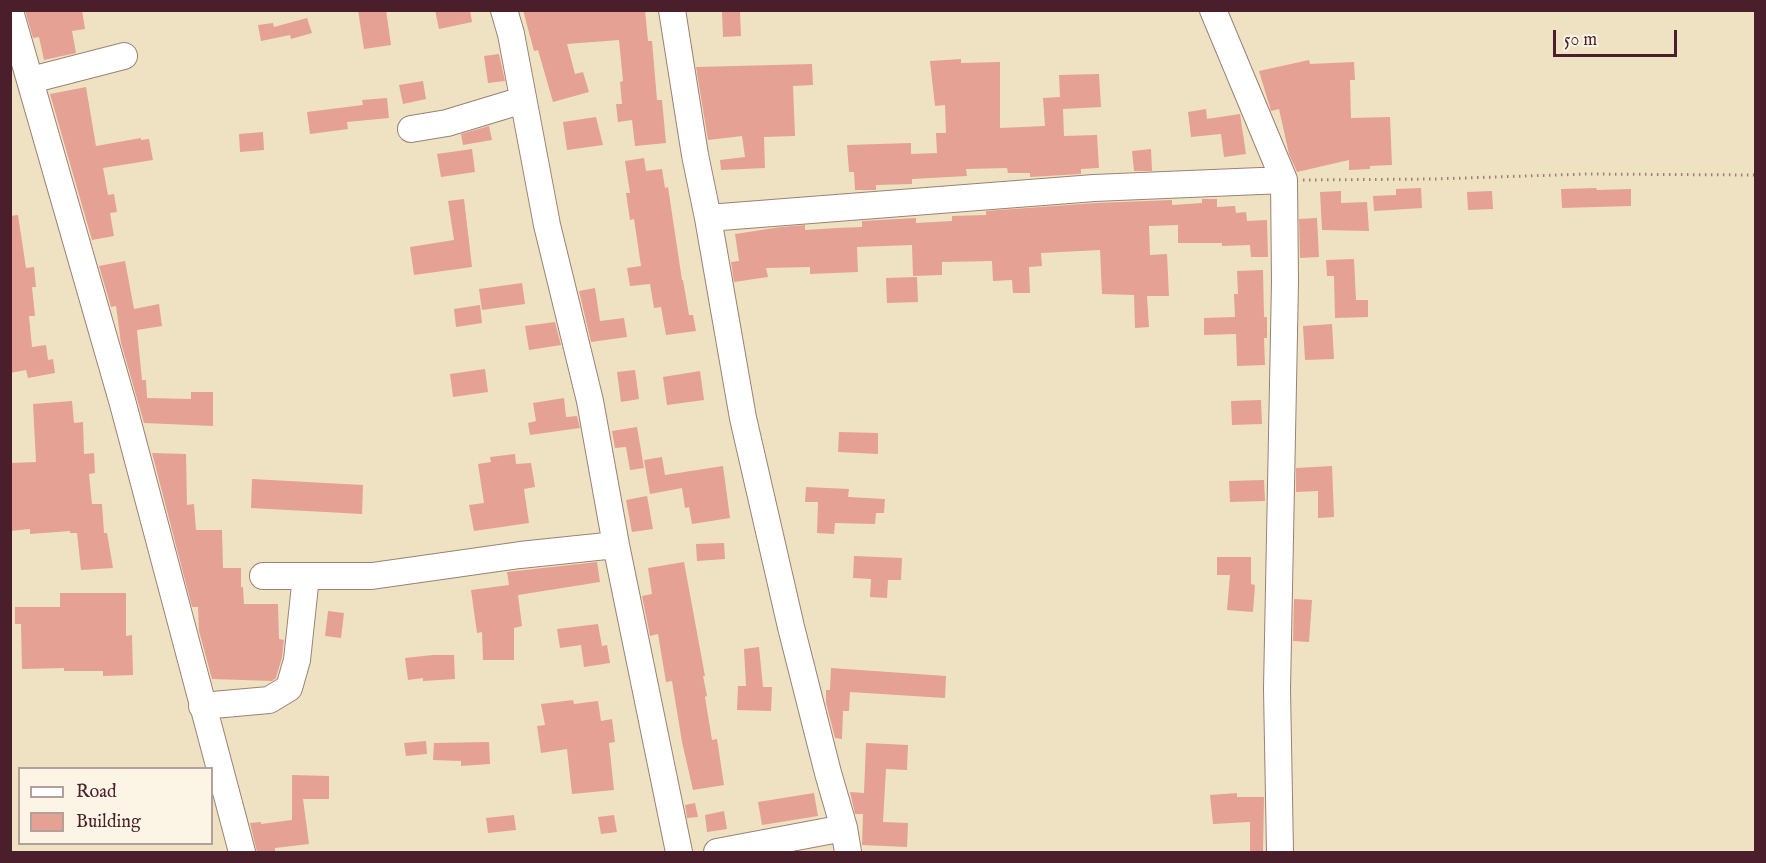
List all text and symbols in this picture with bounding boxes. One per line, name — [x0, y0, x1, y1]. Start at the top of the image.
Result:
scale bar — [1556, 18, 1680, 56]
text: 50 m — [1564, 29, 1597, 52]
legend — [18, 767, 213, 845]
text: Road — [76, 781, 117, 804]
text: Building — [76, 811, 141, 834]

